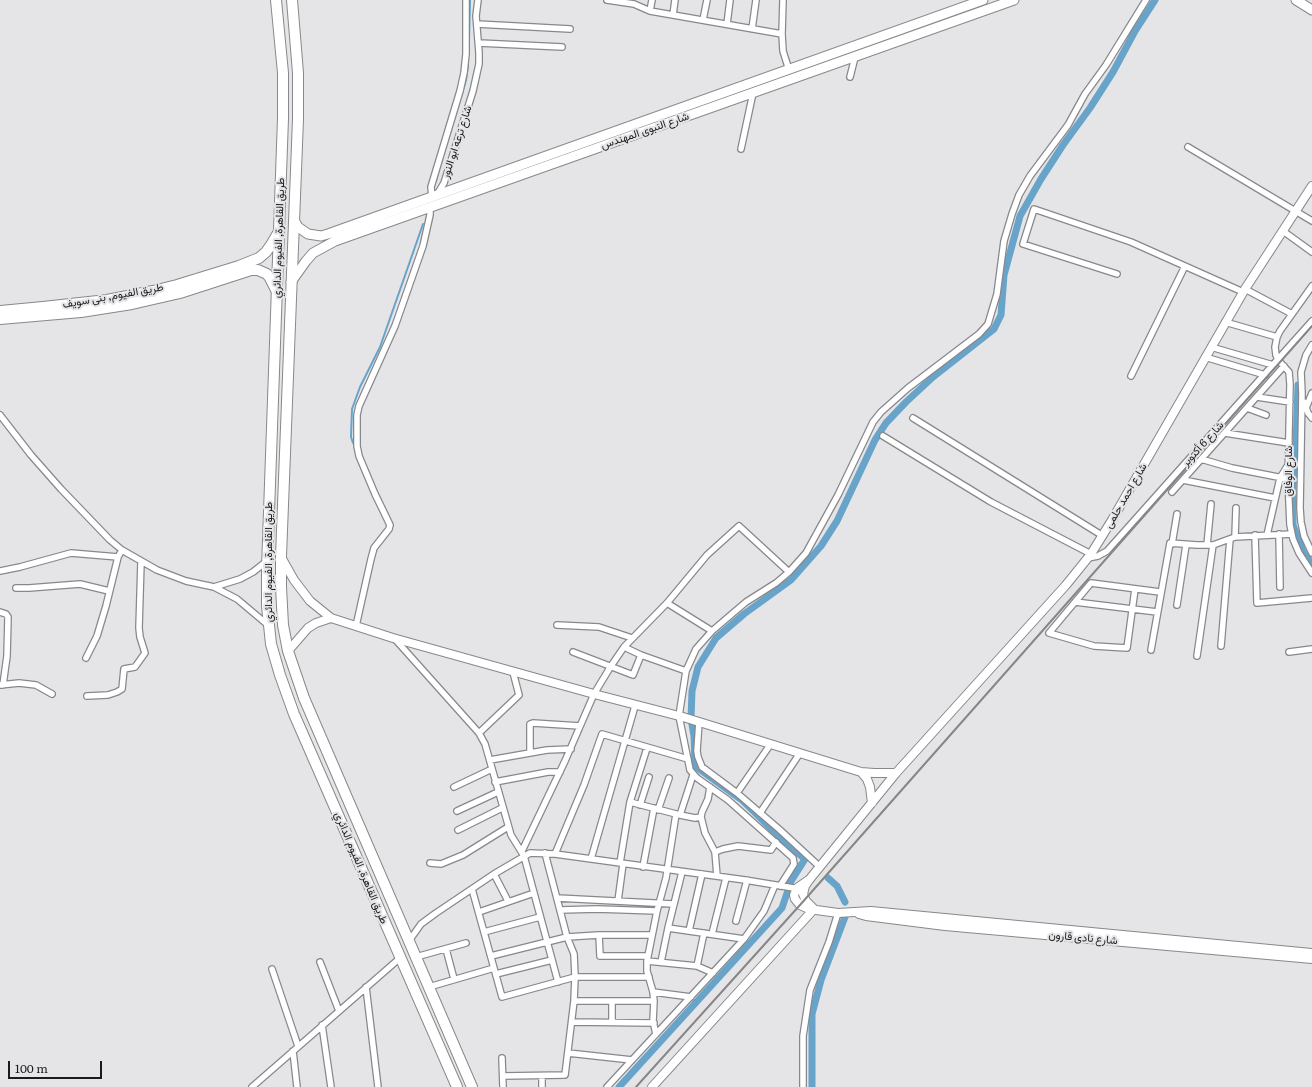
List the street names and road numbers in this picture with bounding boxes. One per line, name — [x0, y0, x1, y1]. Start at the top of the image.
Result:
street label: شارع ترعه ابو النور — [439, 104, 475, 180]
street label: شارع النبوى المهندس — [599, 110, 691, 152]
street label: طريق القاهرة, الفيوم الدائري — [270, 178, 288, 298]
street label: طريق الفيوم, بنى سويف — [62, 281, 164, 311]
street label: شارع 6 أكتوبر — [1179, 419, 1227, 469]
street label: شارع الوفاق — [1282, 446, 1296, 496]
street label: شارع احمد حلمى — [1102, 461, 1150, 531]
street label: طريق القاهرة, الفيوم الدائري — [262, 502, 276, 622]
street label: طريق القاهرة, الفيوم الدائري — [331, 810, 391, 926]
street label: شارع نادى قارون — [1048, 928, 1118, 948]

